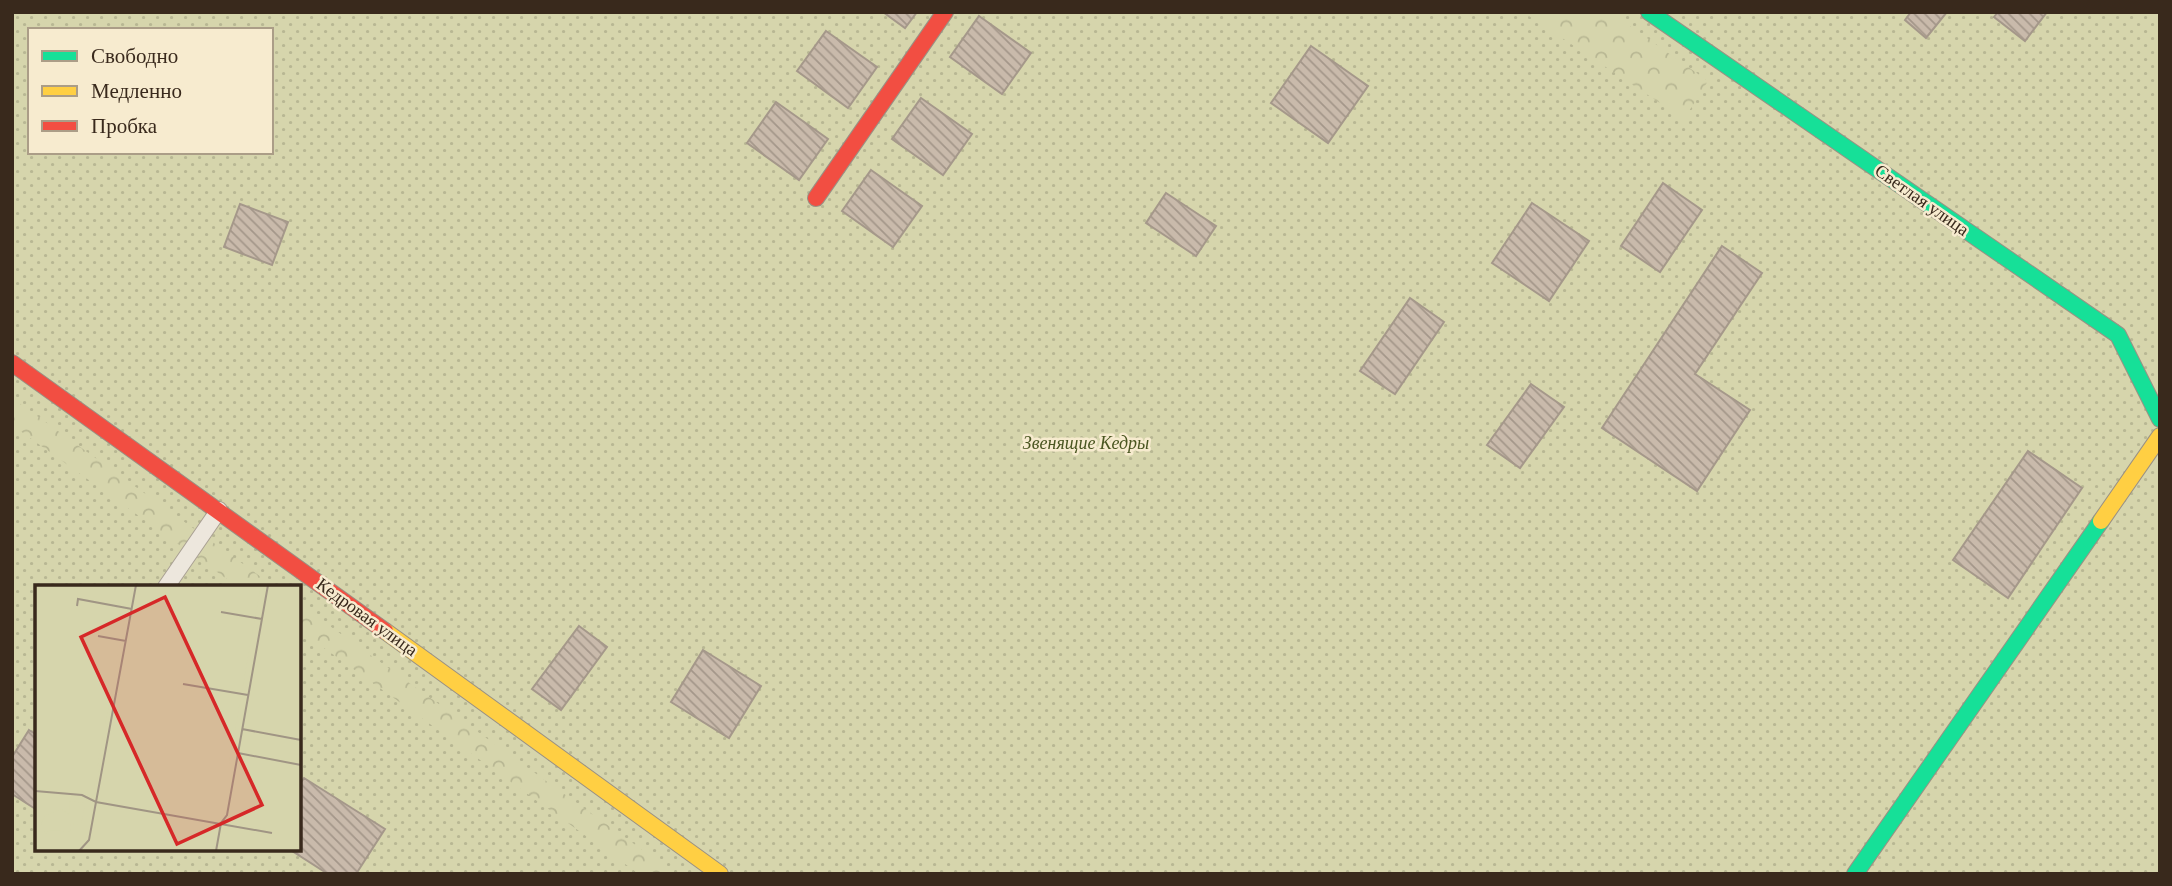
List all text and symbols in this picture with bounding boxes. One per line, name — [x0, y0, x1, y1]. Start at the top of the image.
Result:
legend — [28, 28, 273, 154]
text: Свободно — [91, 44, 178, 68]
text: Медленно — [91, 79, 182, 103]
text: Пробка — [91, 114, 158, 138]
street label: Светлая улица — [1871, 160, 1973, 240]
park label: Звенящие Кедры — [1023, 433, 1149, 453]
street label: Кедровая улица — [313, 574, 421, 660]
inset map — [35, 585, 301, 851]

